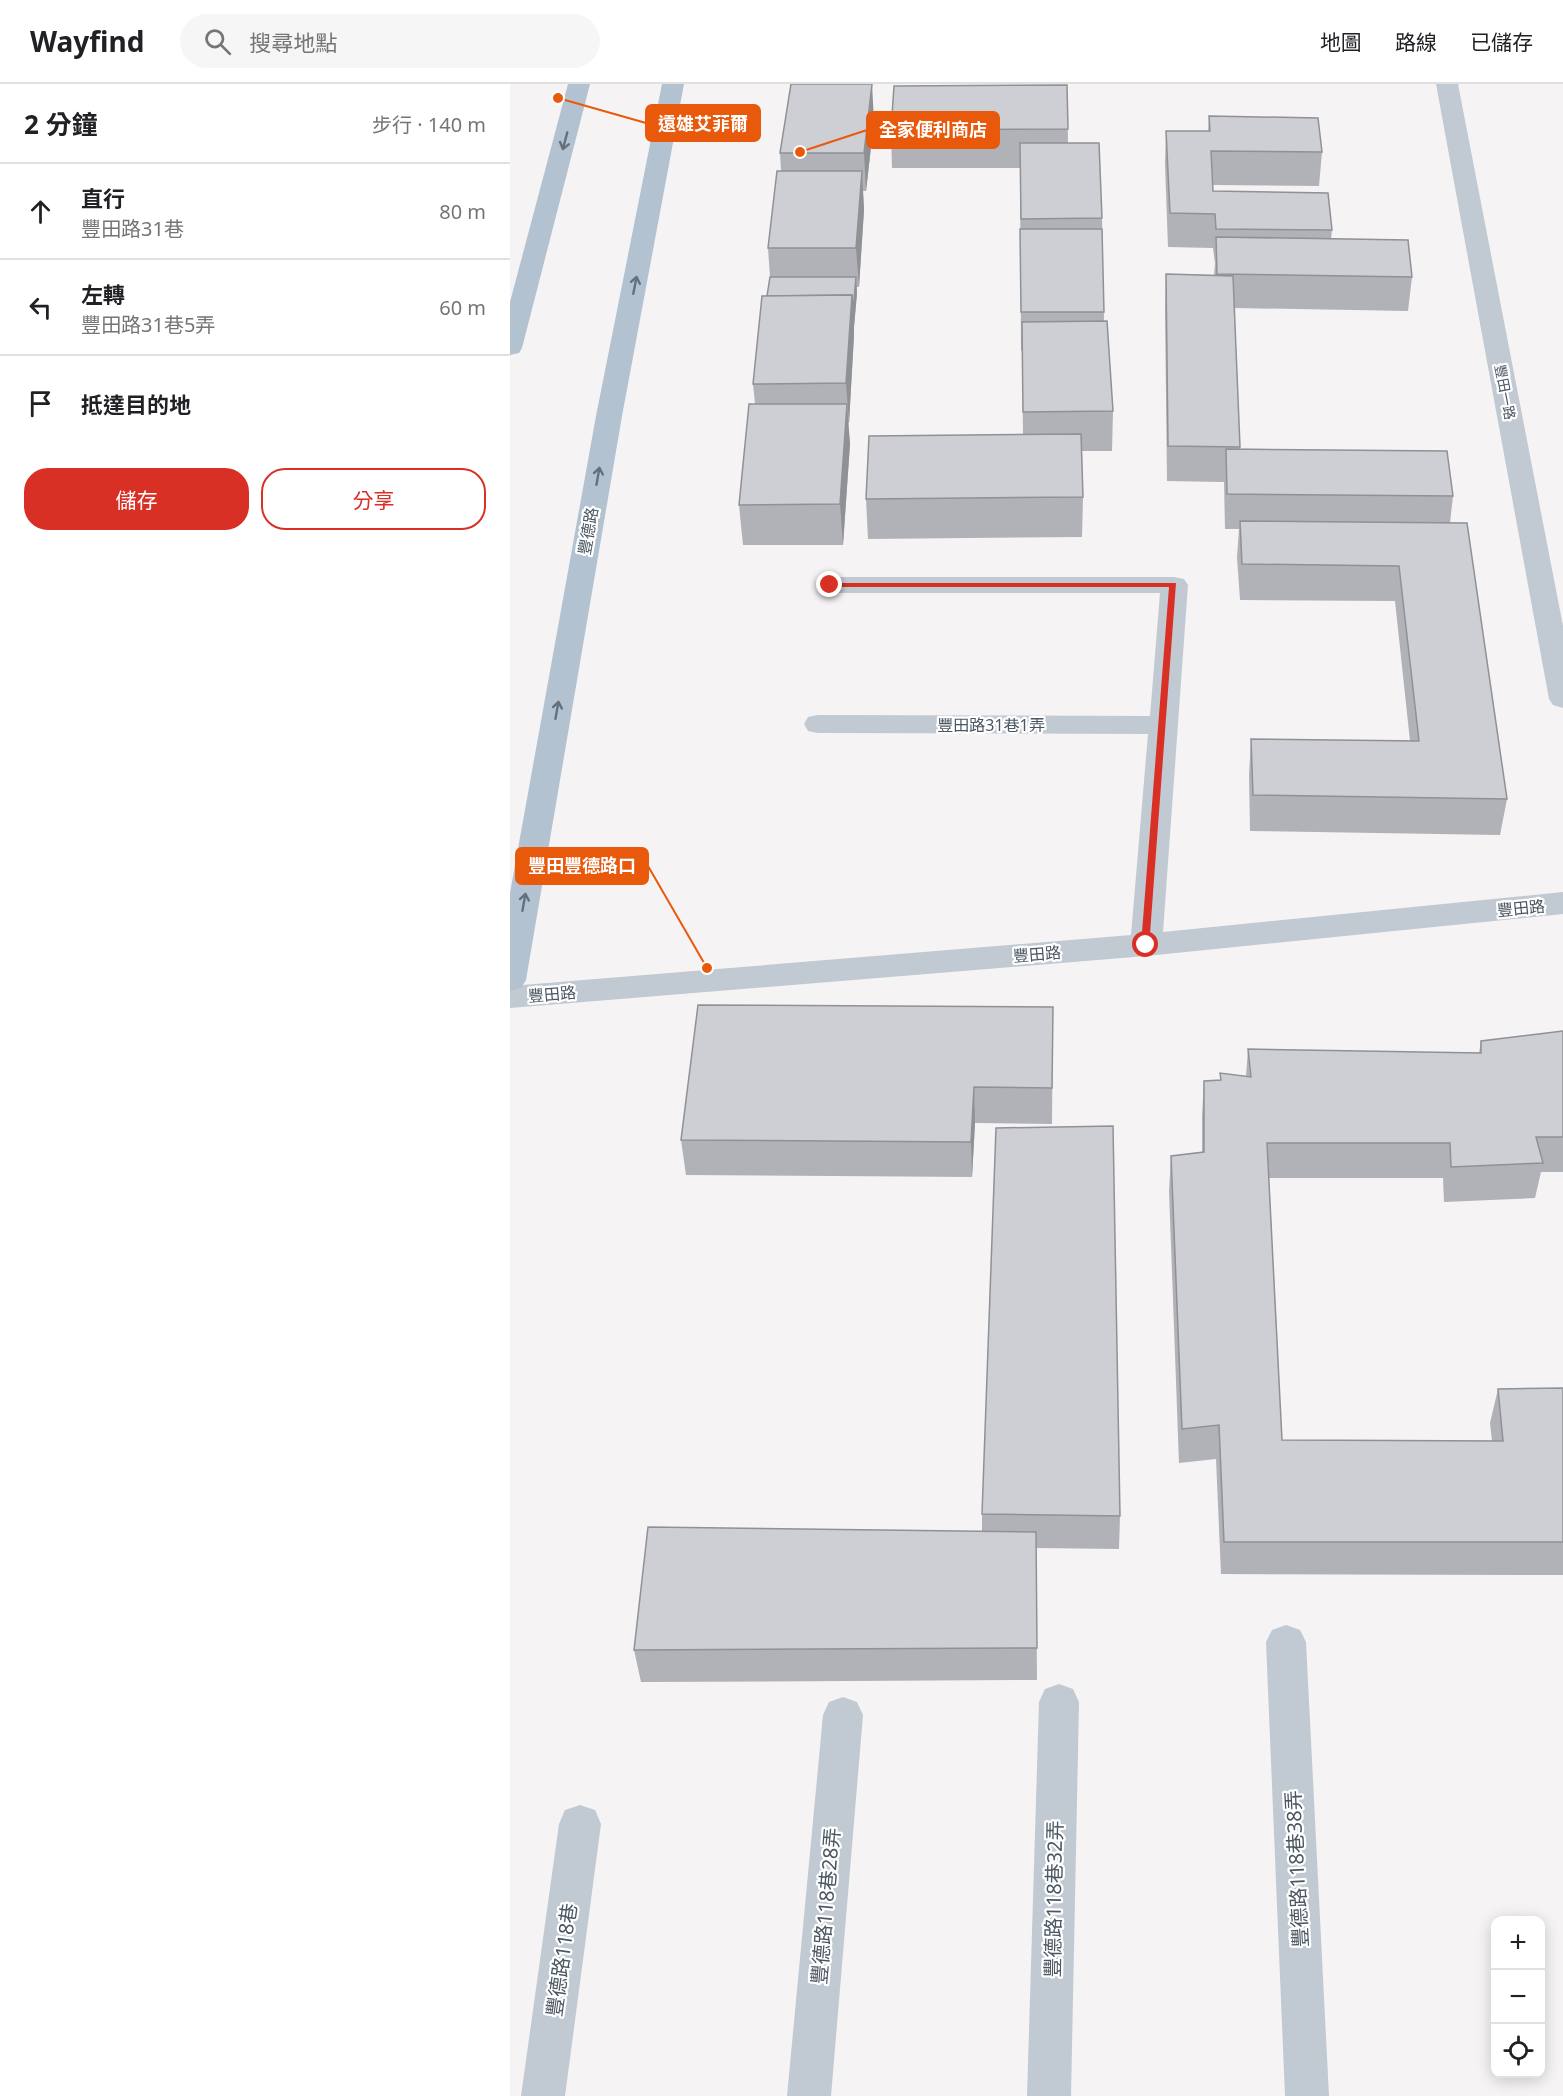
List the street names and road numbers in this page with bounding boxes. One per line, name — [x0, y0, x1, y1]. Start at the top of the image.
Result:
street label: 豐田一路 — [1491, 363, 1520, 421]
street label: 豐德路 — [573, 505, 603, 557]
street label: 豐田路31巷1弄 — [937, 714, 1045, 736]
street label: 豐田路 — [1496, 895, 1546, 921]
street label: 豐田路 — [1012, 941, 1062, 967]
street label: 豐田路 — [527, 981, 577, 1007]
street label: 豐德路118巷38弄 — [1279, 1790, 1314, 1948]
street label: 豐德路118巷32弄 — [1039, 1820, 1068, 1978]
street label: 豐德路118巷28弄 — [805, 1826, 846, 1985]
street label: 豐德路118巷 — [540, 1901, 583, 2018]

